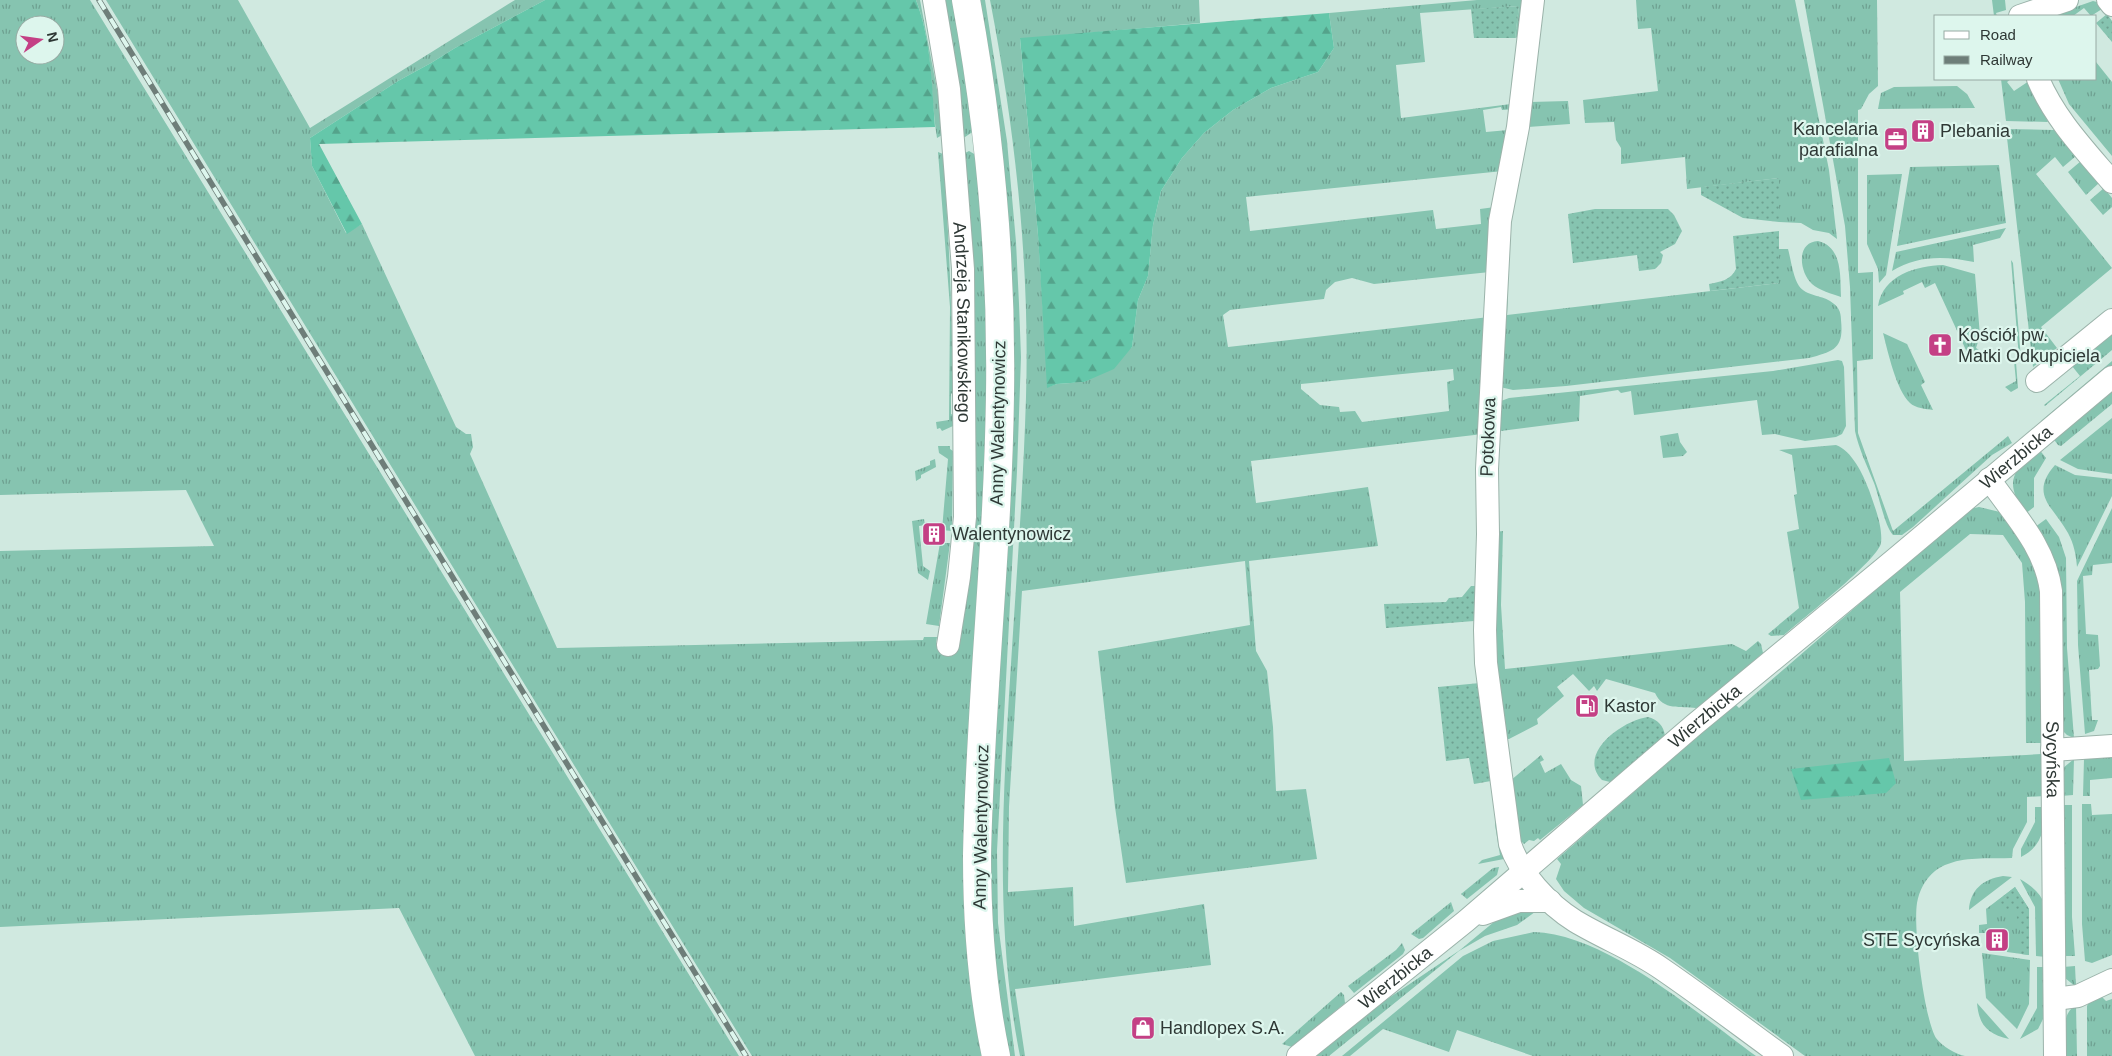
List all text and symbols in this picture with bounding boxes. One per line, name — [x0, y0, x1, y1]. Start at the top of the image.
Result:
north arrow — [15, 15, 65, 65]
legend — [1934, 15, 2097, 80]
text: Road — [1980, 26, 2016, 43]
text: N — [44, 30, 62, 44]
text: Railway — [1980, 51, 2033, 68]
building icon: Plebania — [1910, 118, 1936, 144]
place label: Kancelaria parafialna — [1793, 119, 1879, 160]
place label: Plebania — [1940, 121, 2011, 141]
office icon: Kancelaria parafialna — [1883, 126, 1909, 152]
street label: Andrzeja Stanikowskiego — [949, 221, 974, 423]
place label: Kościół pw. Matki Odkupiciela — [1958, 325, 2101, 366]
church icon: Kościół pw. Matki Odkupiciela — [1927, 332, 1953, 358]
street label: Anny Walentynowicz — [987, 340, 1009, 506]
street label: Potokowa — [1477, 396, 1499, 477]
street label: Wierzbicka — [1976, 421, 2057, 493]
building icon: Walentynowicz — [921, 521, 947, 547]
place label: Walentynowicz — [952, 524, 1071, 544]
street label: Wierzbicka — [1665, 680, 1746, 752]
fuel station icon: Kastor — [1574, 693, 1600, 719]
place label: Kastor — [1604, 696, 1656, 716]
street label: Sycyńska — [2042, 721, 2063, 799]
street label: Anny Walentynowicz — [970, 744, 992, 910]
building icon: STE Sycyńska — [1984, 927, 2010, 953]
place label: STE Sycyńska — [1863, 930, 1981, 950]
street label: Wierzbicka — [1355, 942, 1437, 1013]
shop icon: Handlopex S.A. — [1130, 1015, 1156, 1041]
place label: Handlopex S.A. — [1160, 1018, 1285, 1038]

